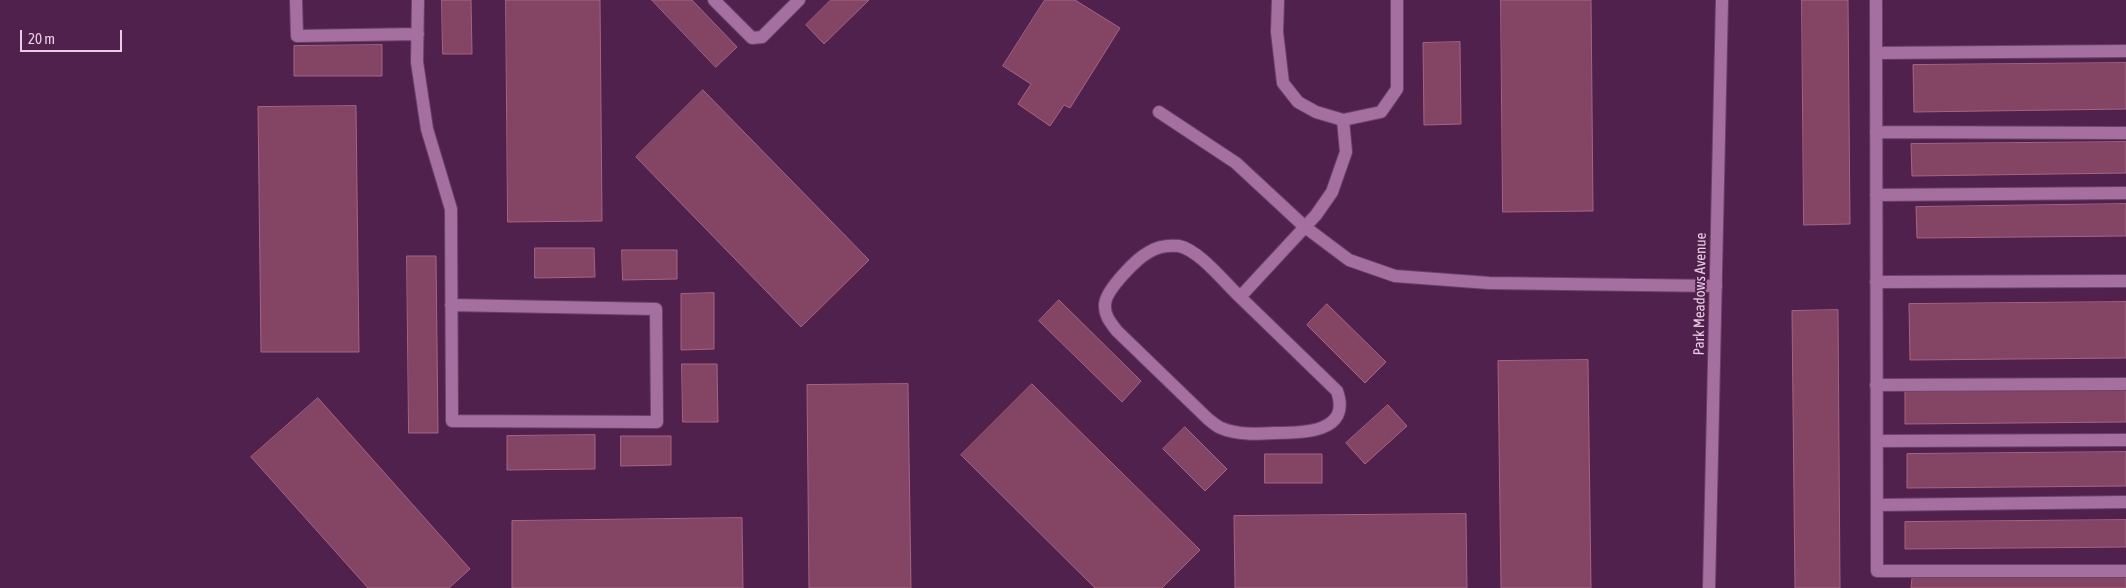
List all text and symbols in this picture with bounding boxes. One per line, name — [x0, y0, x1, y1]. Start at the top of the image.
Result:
scale bar — [22, 20, 125, 52]
text: 20 m — [28, 30, 55, 47]
street label: Park Meadows Avenue — [1690, 232, 1710, 356]

